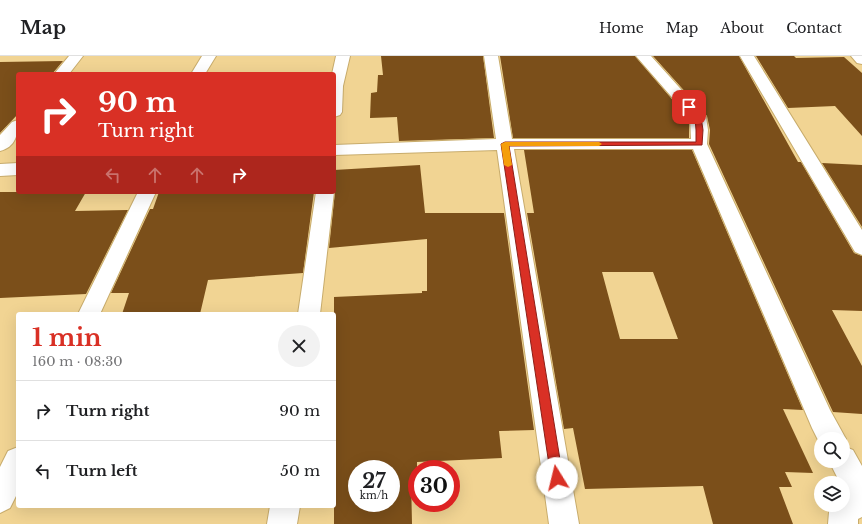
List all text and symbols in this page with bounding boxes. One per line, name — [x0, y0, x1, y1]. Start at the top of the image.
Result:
text: Map — [20, 16, 66, 39]
text: Home — [599, 19, 644, 37]
text: Map — [666, 19, 698, 37]
text: About — [720, 19, 764, 37]
text: Contact — [786, 19, 842, 37]
text: 90 m — [98, 85, 176, 120]
icon: right — [32, 88, 84, 140]
pin — [672, 90, 706, 124]
icon: arrive — [678, 96, 700, 118]
text: Turn right — [98, 120, 194, 142]
icon: left — [102, 164, 124, 186]
icon: ahead — [144, 164, 166, 186]
icon: ahead — [186, 164, 208, 186]
icon: right — [228, 164, 250, 186]
text: 1 min — [32, 323, 102, 352]
button: close — [278, 325, 320, 367]
text: 160 m · 08:30 — [32, 353, 122, 370]
icon: right — [32, 400, 54, 422]
text: Turn right — [66, 401, 149, 420]
text: 90 m — [279, 401, 320, 420]
map controls — [814, 432, 850, 512]
button: search — [814, 432, 850, 468]
position arrow — [536, 457, 578, 499]
icon: left — [32, 460, 54, 482]
speed limit sign: 30 — [408, 460, 460, 512]
text: Turn left — [66, 461, 137, 480]
text: 50 m — [280, 461, 320, 480]
text: 27 — [362, 469, 386, 493]
button: layers — [814, 476, 850, 512]
text: km/h — [360, 489, 388, 502]

